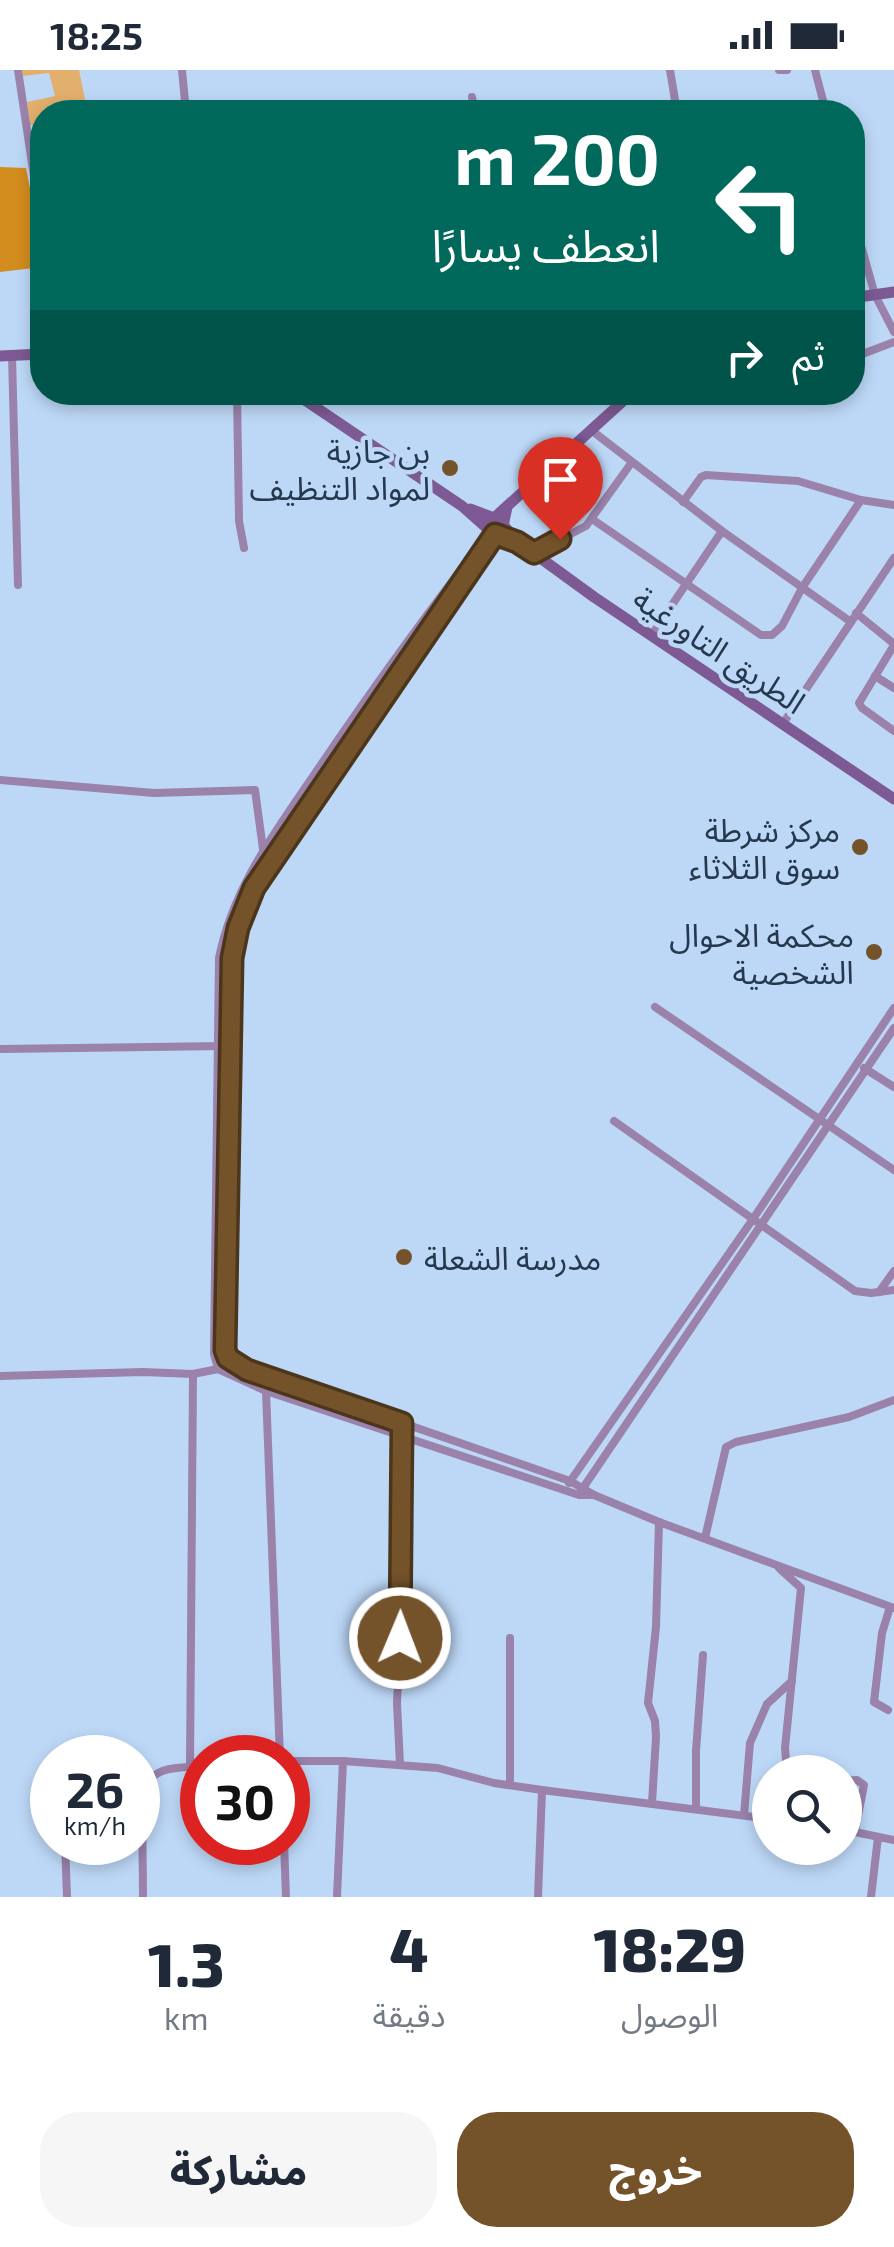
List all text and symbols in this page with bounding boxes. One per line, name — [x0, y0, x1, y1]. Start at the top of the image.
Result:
text: 18:25 — [50, 12, 143, 58]
text: 200 m — [454, 115, 660, 199]
icon: left — [695, 140, 825, 270]
text: انعطف يسارًا — [431, 217, 660, 271]
icon: right — [717, 330, 772, 385]
text: ثم — [792, 332, 825, 378]
place label: بن جازية لمواد التنظيف — [249, 431, 430, 508]
pin — [518, 437, 603, 540]
icon: arrive — [533, 452, 588, 507]
marker: بن جازية لمواد التنظيف — [439, 457, 461, 479]
street label: الطريق التاورغية — [625, 578, 813, 723]
place label: مركز شرطة سوق الثلاثاء — [689, 810, 840, 887]
marker: مركز شرطة سوق الثلاثاء — [849, 836, 871, 858]
place label: محكمة الاحوال الشخصية — [669, 915, 854, 990]
marker: محكمة الاحوال الشخصية — [863, 941, 885, 963]
place label: مدرسة الشعلة — [424, 1238, 601, 1278]
marker: مدرسة الشعلة — [393, 1246, 415, 1268]
position arrow — [348, 1586, 452, 1690]
speed limit sign: 30 — [180, 1735, 310, 1865]
map controls — [752, 1755, 862, 1865]
button: search — [752, 1755, 862, 1865]
text: 26 — [66, 1758, 124, 1818]
text: km/h — [64, 1810, 126, 1840]
text: 4 — [390, 1912, 428, 1984]
text: 18:29 — [593, 1912, 746, 1984]
text: 1.3 — [148, 1927, 225, 1999]
text: دقيقة — [373, 1995, 445, 2033]
text: الوصول — [621, 1995, 718, 2033]
text: km — [164, 1998, 208, 2036]
button: مشاركة — [40, 2112, 437, 2227]
button: خروج — [457, 2112, 854, 2227]

